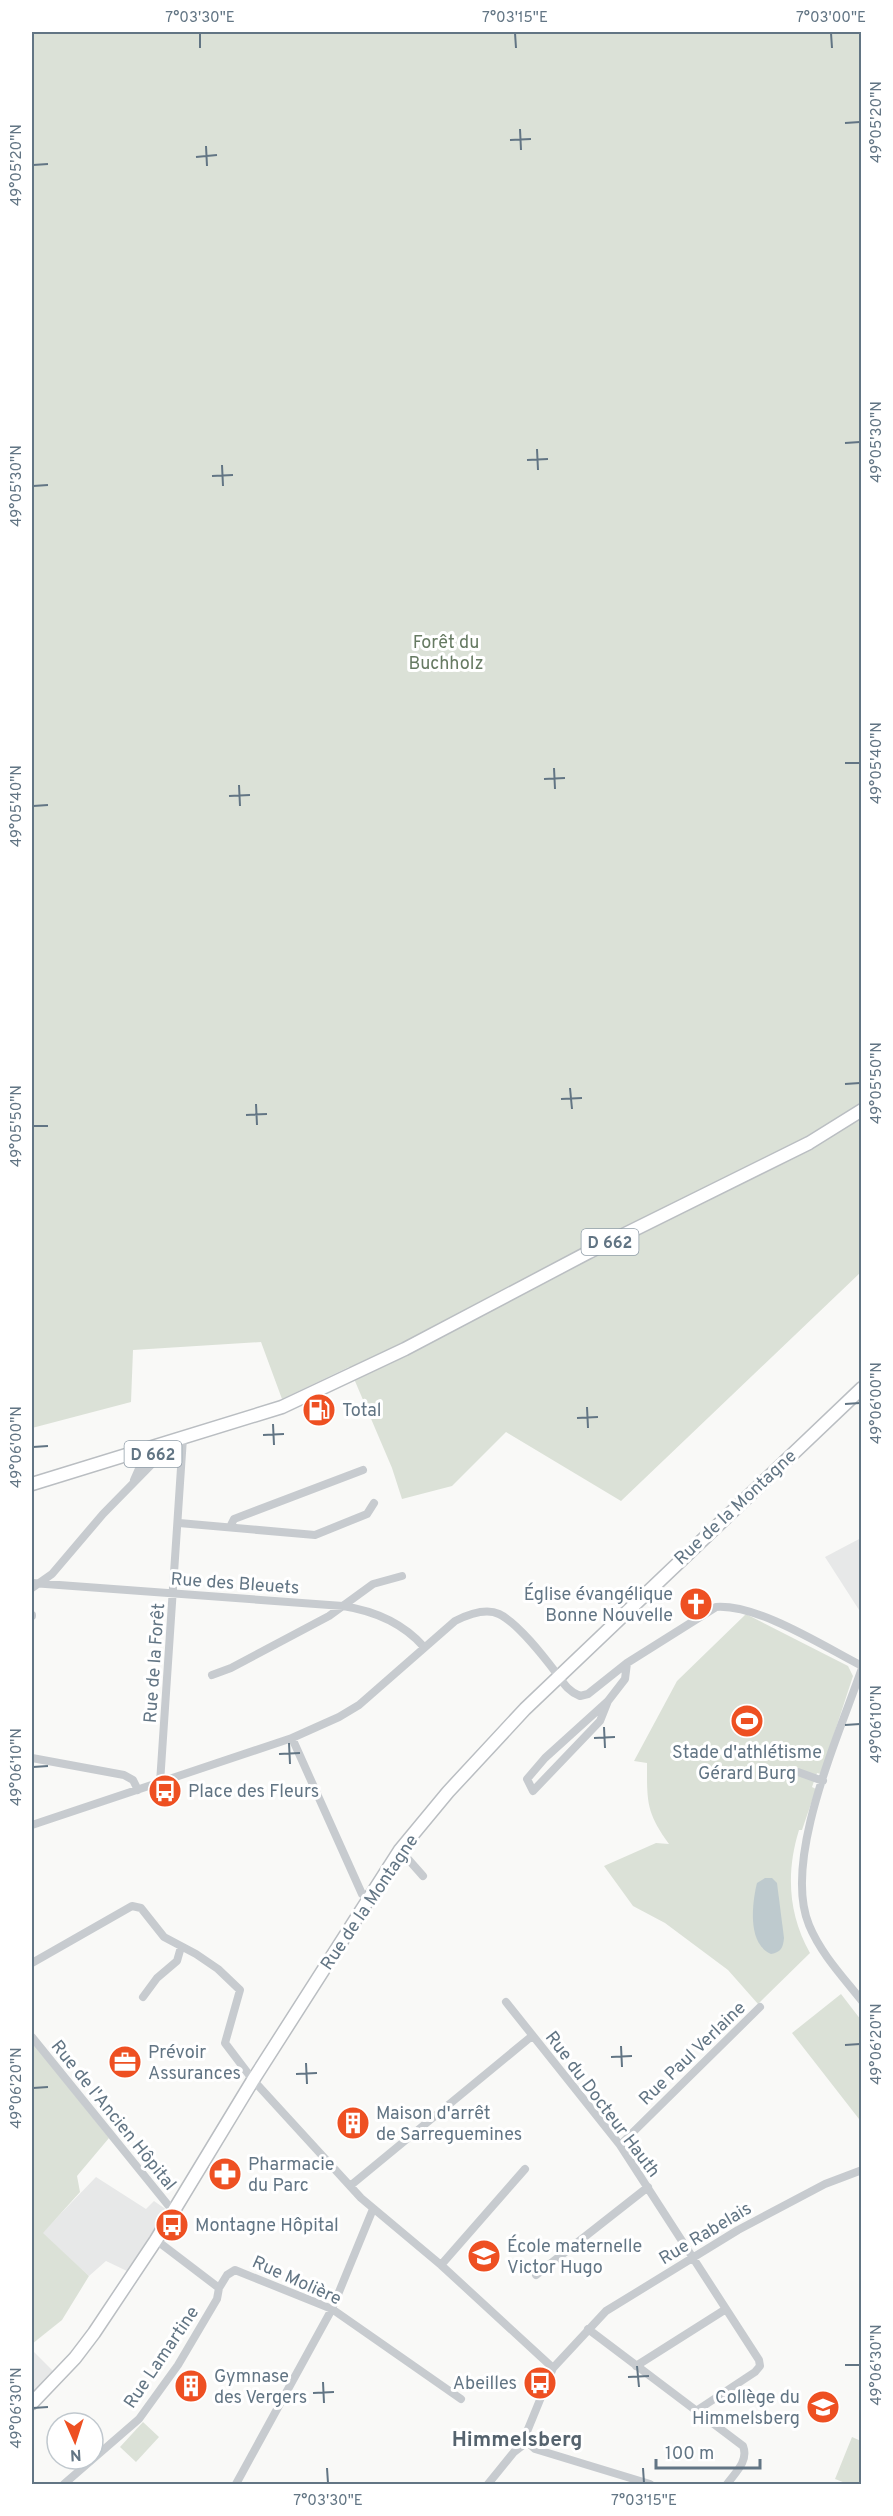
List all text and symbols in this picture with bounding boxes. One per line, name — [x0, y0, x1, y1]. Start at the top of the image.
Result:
text: 7°03'30"E — [165, 9, 235, 28]
text: 7°03'15"E — [482, 9, 548, 28]
text: 7°03'00"E — [796, 9, 866, 28]
text: 49°05'20"N — [868, 81, 887, 163]
text: 49°05'20"N — [8, 124, 27, 206]
text: 49°05'30"N — [868, 401, 887, 483]
text: 49°05'30"N — [8, 445, 27, 527]
park label: Forêt du Buchholz — [408, 632, 484, 676]
text: 49°05'40"N — [868, 722, 887, 804]
text: 49°05'40"N — [8, 765, 27, 847]
text: 49°05'50"N — [868, 1042, 887, 1124]
text: 49°05'50"N — [8, 1085, 27, 1167]
road number: D 662 — [582, 1229, 638, 1255]
text: 49°06'00"N — [868, 1362, 887, 1444]
fuel station icon: Total — [301, 1392, 337, 1428]
place label: Total — [342, 1400, 382, 1423]
text: 49°06'00"N — [8, 1406, 27, 1488]
road number: D 662 — [124, 1441, 182, 1467]
street label: Rue de la Montagne — [670, 1445, 802, 1571]
street label: Rue des Bleuets — [170, 1569, 300, 1600]
place label: Église évangélique Bonne Nouvelle — [524, 1582, 673, 1628]
church icon: Église évangélique Bonne Nouvelle — [678, 1586, 714, 1622]
street label: Rue de la Forêt — [140, 1602, 171, 1724]
text: 49°06'10"N — [868, 1685, 887, 1763]
sports icon: Stade d'athlétisme Gérard Burg — [729, 1703, 765, 1739]
text: 49°06'10"N — [8, 1728, 27, 1806]
place label: Stade d'athlétisme Gérard Burg — [672, 1742, 822, 1786]
bus stop icon: Place des Fleurs — [147, 1773, 183, 1809]
place label: Place des Fleurs — [188, 1781, 319, 1804]
street label: Rue de la Montagne — [316, 1830, 424, 1975]
street label: Rue Paul Verlaine — [635, 1997, 751, 2111]
text: 49°06'20"N — [868, 2003, 887, 2085]
street label: Rue du Docteur Hauth — [539, 2027, 664, 2183]
street label: Rue de l'Ancien Hôpital — [45, 2036, 181, 2196]
place label: Prévoir Assurances — [148, 2042, 241, 2086]
office icon: Prévoir Assurances — [107, 2044, 143, 2080]
text: 49°06'20"N — [8, 2047, 27, 2129]
place label: Maison d'arrêt de Sarreguemines — [376, 2103, 522, 2147]
building icon: Maison d'arrêt de Sarreguemines — [335, 2105, 371, 2141]
place label: Pharmacie du Parc — [248, 2154, 335, 2198]
pharmacy icon: Pharmacie du Parc — [207, 2156, 243, 2192]
street label: Rue Rabelais — [655, 2198, 756, 2271]
bus stop icon: Montagne Hôpital — [154, 2207, 190, 2243]
place label: Montagne Hôpital — [195, 2215, 339, 2238]
place label: École maternelle Victor Hugo — [507, 2234, 642, 2280]
school or university icon: École maternelle Victor Hugo — [466, 2238, 502, 2274]
street label: Rue Molière — [248, 2251, 345, 2311]
street label: Rue Lamartine — [119, 2302, 205, 2414]
text: 49°06'30"N — [868, 2324, 887, 2406]
bus stop icon: Abeilles — [522, 2365, 558, 2401]
place label: Gymnase des Vergers — [214, 2366, 307, 2410]
text: 49°06'30"N — [8, 2367, 27, 2449]
building icon: Gymnase des Vergers — [173, 2368, 209, 2404]
place label: Abeilles — [453, 2373, 517, 2396]
place label: Collège du Himmelsberg — [692, 2387, 800, 2431]
school or university icon: Collège du Himmelsberg — [805, 2389, 841, 2425]
north arrow — [45, 2411, 105, 2471]
district label: Himmelsberg — [452, 2427, 582, 2454]
scale bar — [656, 2432, 760, 2470]
text: 100 m — [665, 2443, 714, 2466]
text: N — [69, 2444, 82, 2464]
text: 7°03'30"E — [293, 2492, 363, 2511]
text: 7°03'15"E — [611, 2492, 677, 2511]

